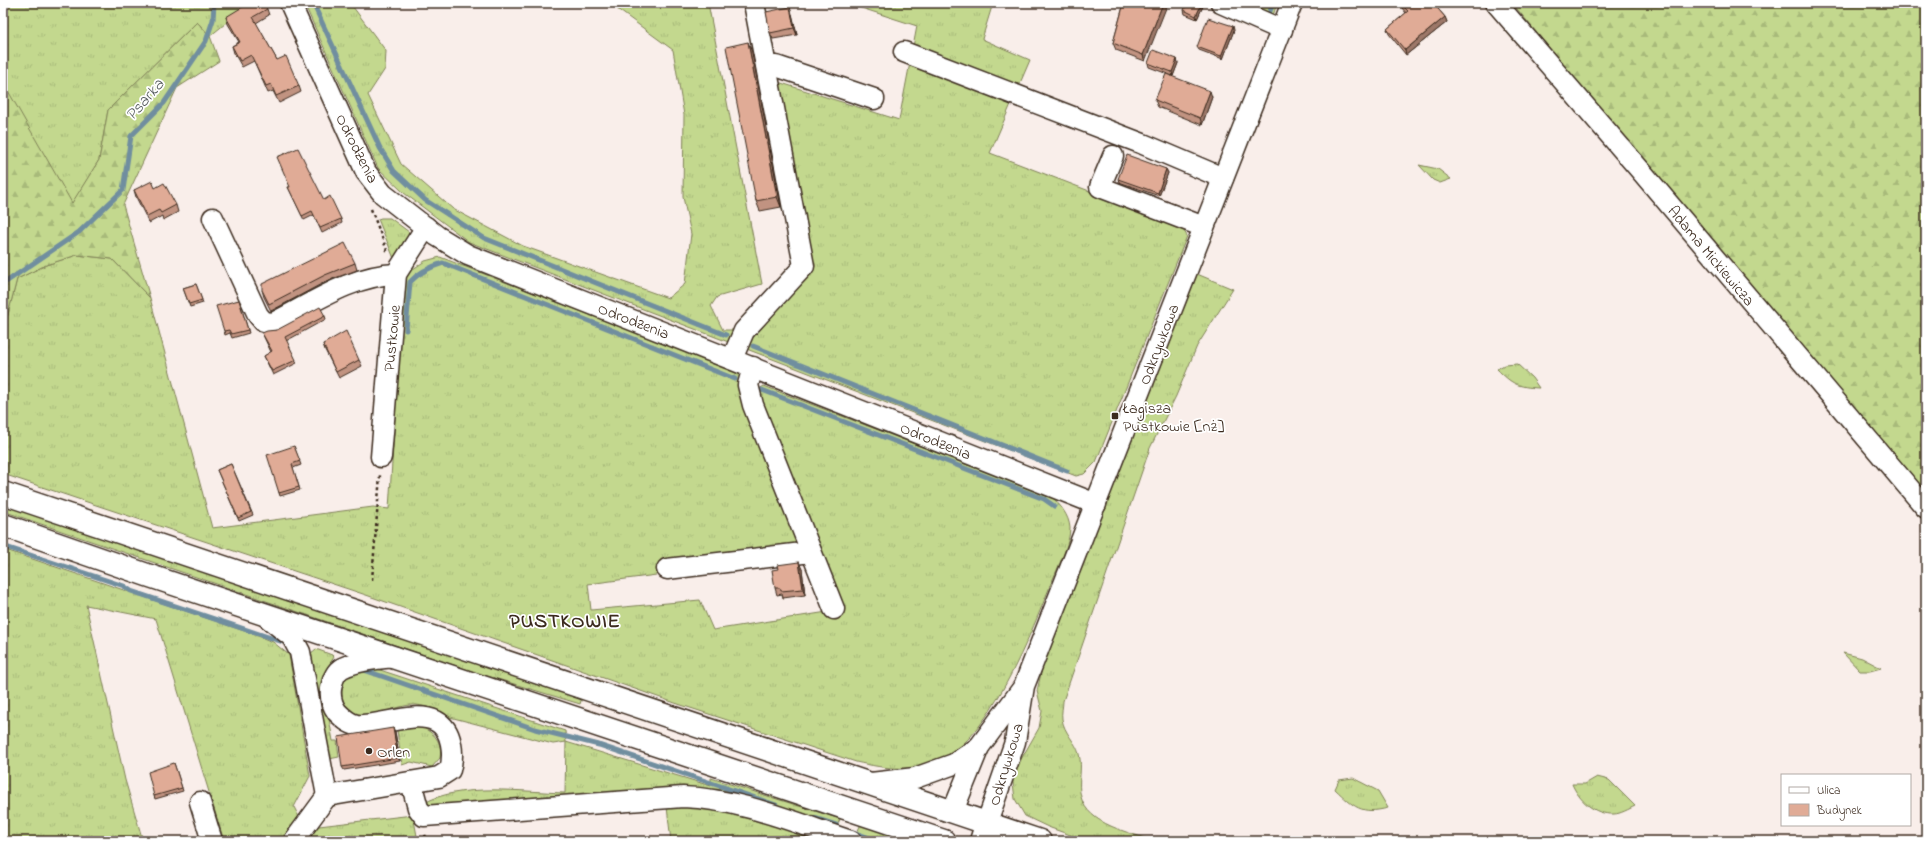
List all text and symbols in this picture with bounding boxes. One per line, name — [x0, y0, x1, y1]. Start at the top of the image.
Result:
water label: Psarka — [120, 73, 171, 127]
street label: Odrodzenia — [328, 110, 384, 188]
street label: Adama Mickiewicza — [1661, 201, 1760, 312]
street label: Odrodzenia — [594, 297, 673, 347]
street label: Odkrywkowa — [1133, 301, 1186, 389]
street label: Pustkowie — [378, 303, 408, 372]
place label: Łagisza Pustkowie [nż] — [1122, 397, 1224, 439]
marker: Łagisza Pustkowie [nż] — [1110, 411, 1120, 421]
street label: Odrodzenia — [896, 417, 975, 467]
district label: PUSTKOWIE — [509, 608, 621, 637]
street label: Odkrywkowa — [983, 720, 1031, 809]
place label: Orlen — [377, 741, 410, 765]
marker: Orlen — [364, 746, 374, 756]
legend — [1781, 774, 1911, 826]
text: Ulica — [1817, 782, 1841, 800]
text: Budynek — [1816, 802, 1863, 821]

